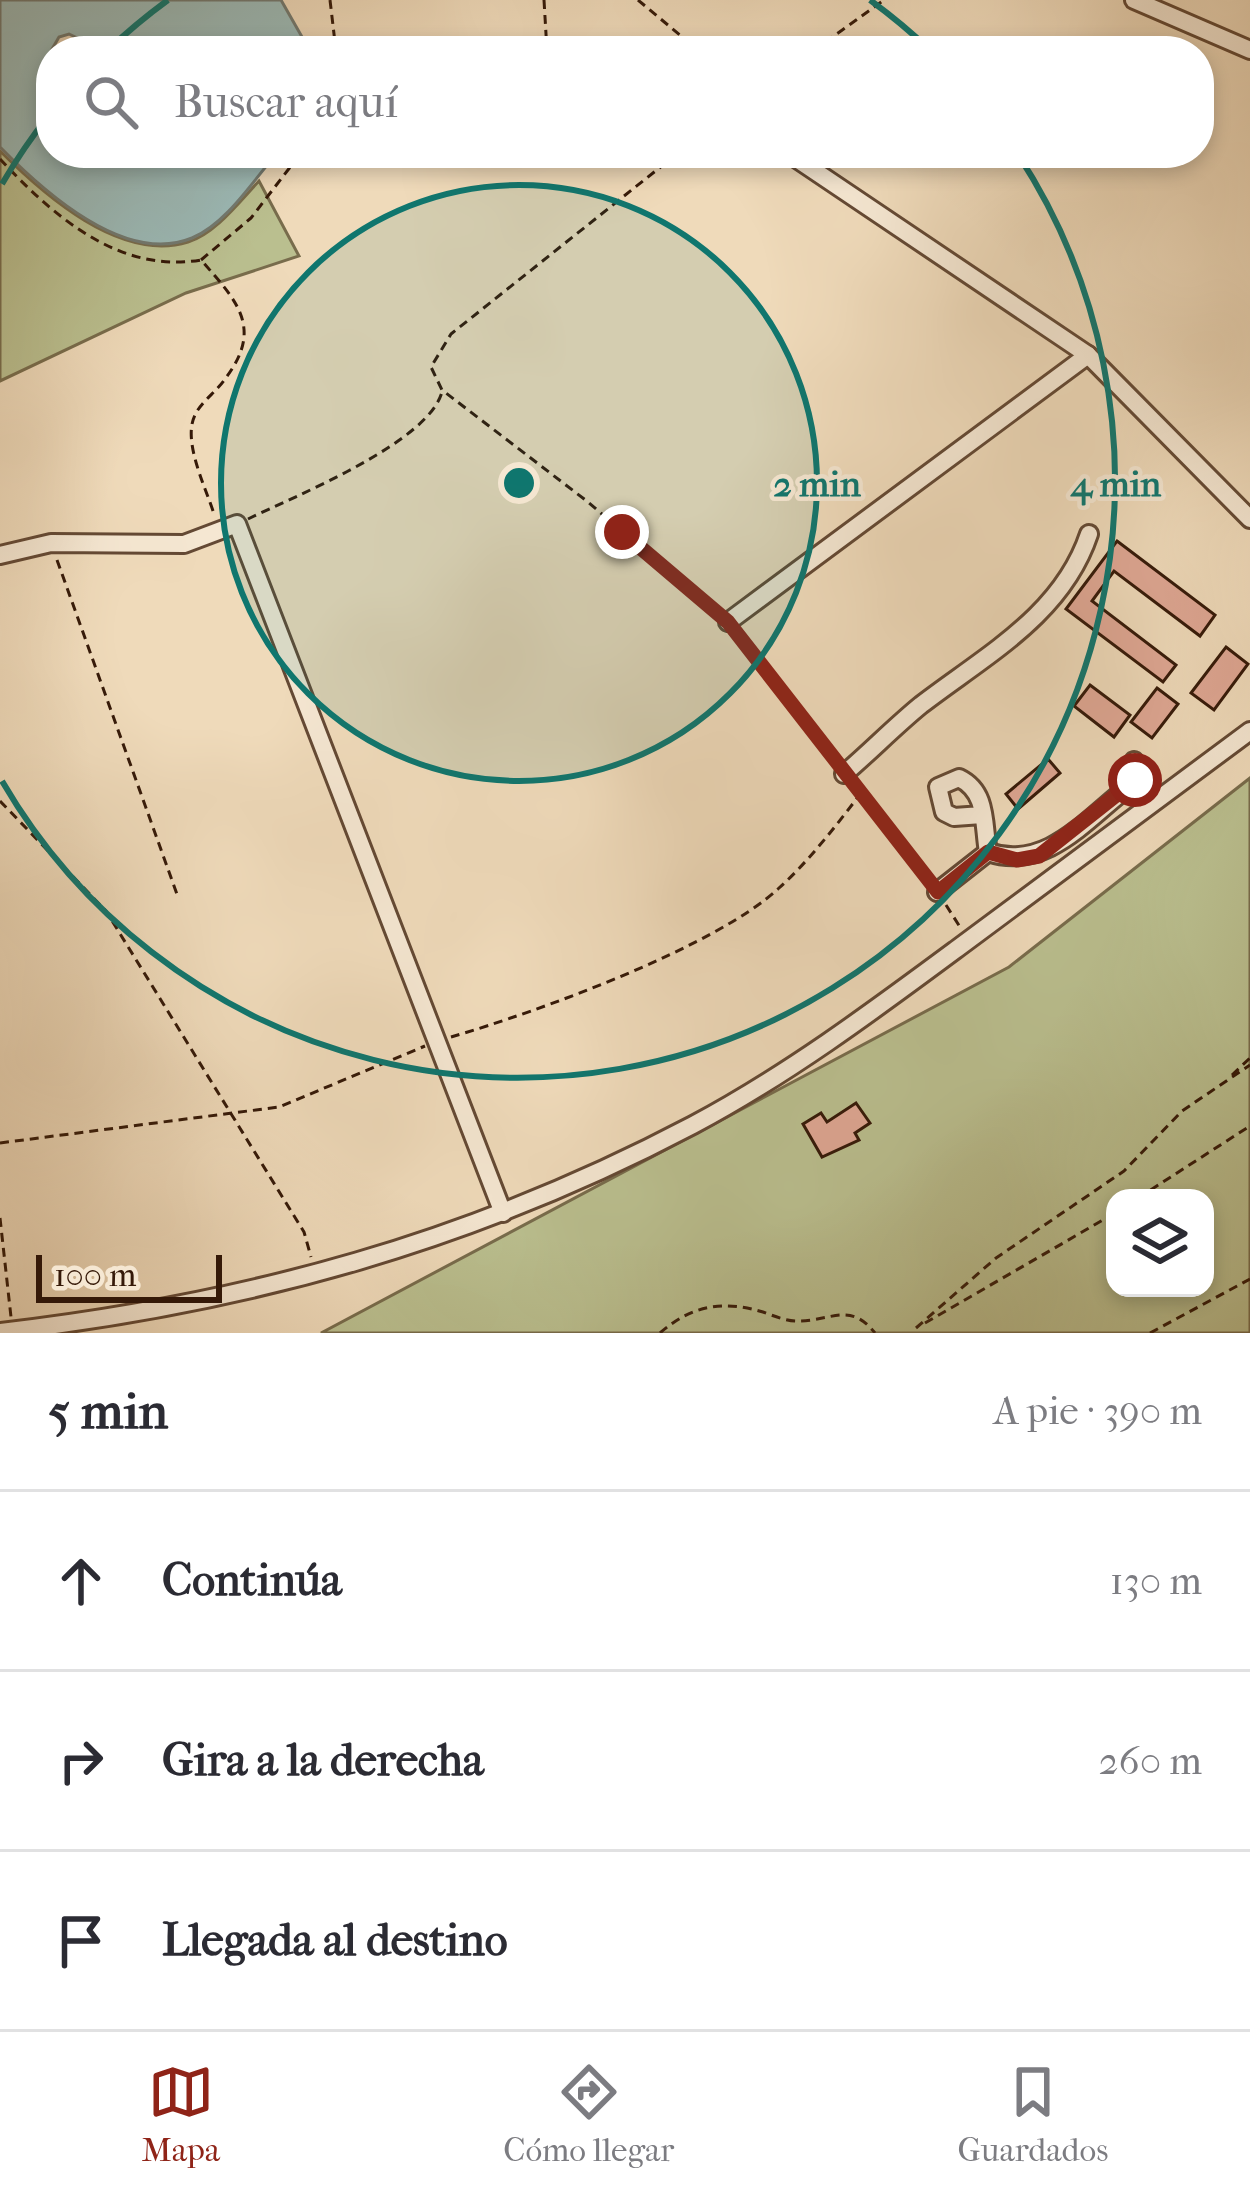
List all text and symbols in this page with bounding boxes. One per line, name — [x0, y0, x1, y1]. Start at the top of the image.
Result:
search box — [36, 36, 1214, 168]
icon: search — [78, 69, 144, 135]
text: Buscar aquí — [174, 76, 398, 129]
centre of rings — [498, 462, 540, 504]
text: 2 min — [773, 463, 862, 505]
text: 4 min — [1070, 463, 1162, 506]
route end — [595, 505, 649, 559]
route start — [1108, 753, 1162, 807]
map controls — [1106, 1189, 1214, 1297]
button: layers — [1106, 1189, 1214, 1297]
scale bar — [36, 1249, 222, 1302]
text: 100 m — [54, 1256, 137, 1295]
text: 5 min — [48, 1381, 168, 1441]
text: A pie · 390 m — [993, 1388, 1202, 1434]
icon: ahead — [48, 1548, 114, 1614]
text: Continúa — [162, 1554, 342, 1607]
text: 130 m — [1110, 1558, 1202, 1604]
icon: right — [48, 1728, 114, 1794]
text: Gira a la derecha — [162, 1734, 484, 1787]
text: 260 m — [1099, 1738, 1202, 1784]
icon: arrive — [48, 1908, 114, 1974]
text: Llegada al destino — [162, 1914, 508, 1967]
tab: Mapa — [142, 2059, 220, 2170]
tab: Cómo llegar — [503, 2059, 674, 2170]
tab: Guardados — [957, 2059, 1108, 2170]

